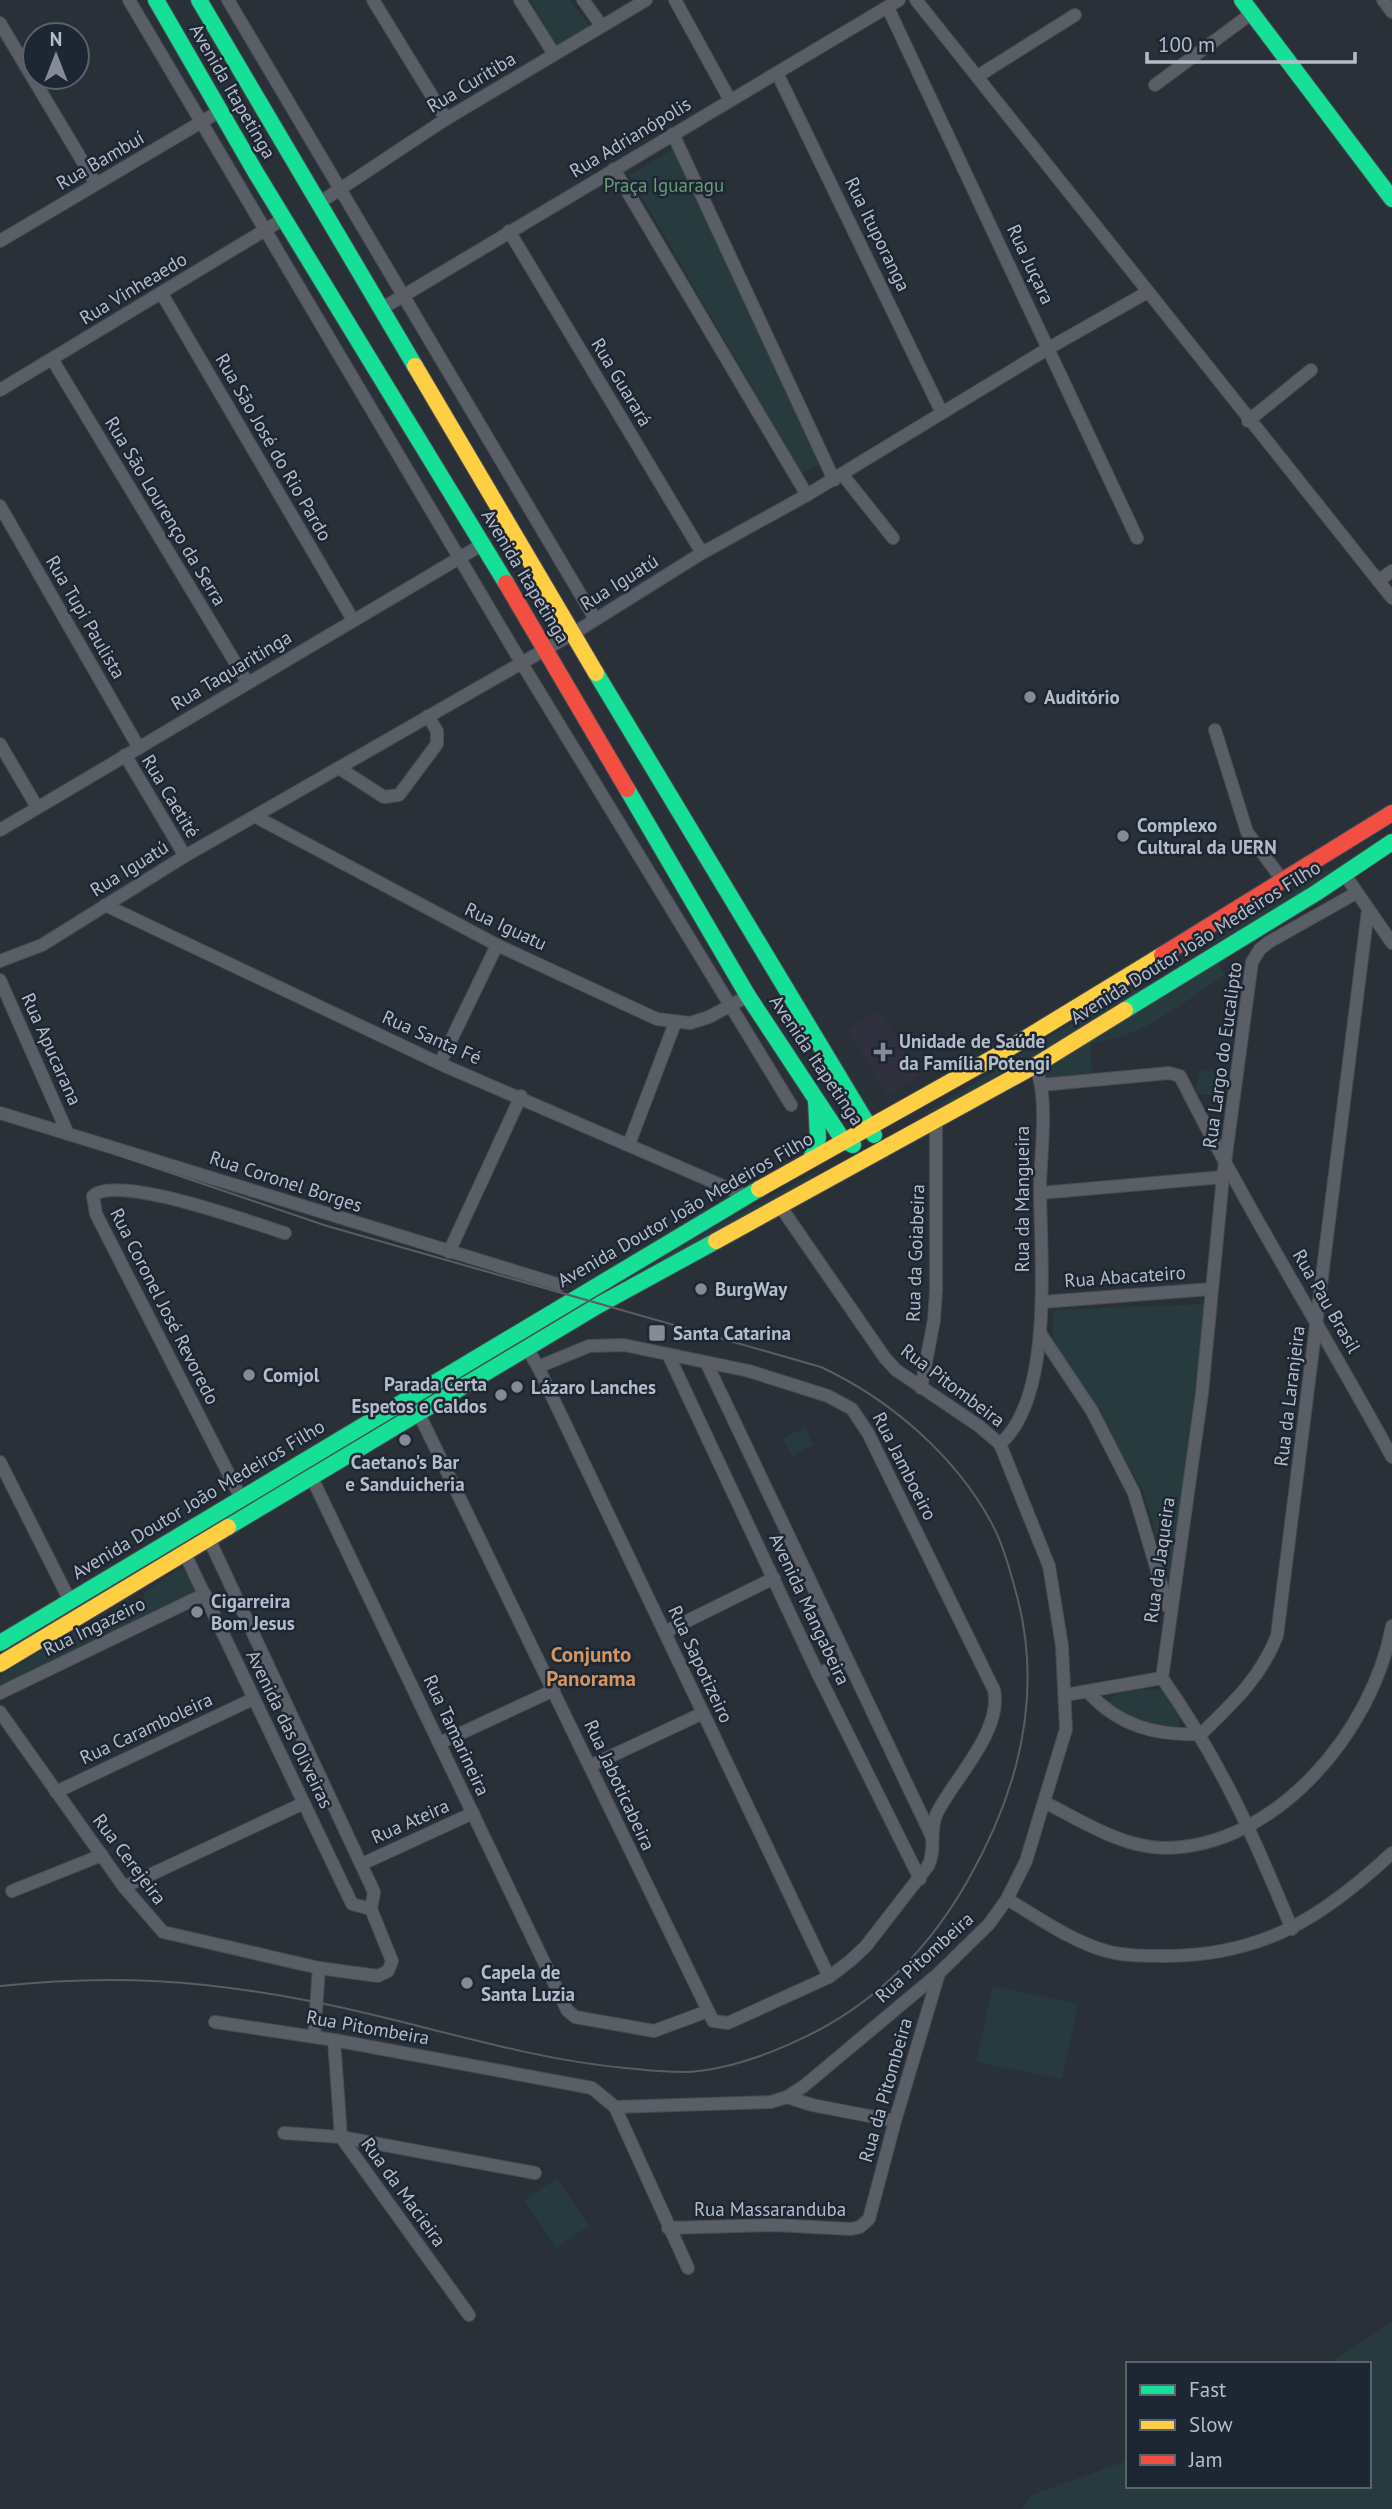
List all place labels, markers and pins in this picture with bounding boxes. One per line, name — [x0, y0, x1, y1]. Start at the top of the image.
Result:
place label: Auditório — [1044, 685, 1120, 709]
marker: Auditório — [1022, 689, 1038, 705]
place label: Complexo Cultural da UERN — [1137, 813, 1277, 859]
marker: Complexo Cultural da UERN — [1115, 828, 1131, 844]
place label: Unidade de Saúde da Família Potengi — [899, 1029, 1050, 1075]
marker: Unidade de Saúde da Família Potengi — [873, 1042, 893, 1062]
place label: BurgWay — [715, 1277, 788, 1301]
marker: BurgWay — [693, 1281, 709, 1297]
place label: Santa Catarina — [673, 1321, 791, 1345]
marker: Santa Catarina — [647, 1323, 667, 1343]
place label: Comjol — [263, 1363, 320, 1387]
marker: Comjol — [241, 1367, 257, 1383]
place label: Parada Certa Espetos e Caldos — [351, 1372, 487, 1418]
place label: Lázaro Lanches — [531, 1375, 656, 1399]
marker: Lázaro Lanches — [509, 1379, 525, 1395]
marker: Parada Certa Espetos e Caldos — [493, 1387, 509, 1403]
marker: Caetano's Bar e Sanduicheria — [397, 1432, 413, 1448]
place label: Caetano's Bar e Sanduicheria — [345, 1450, 465, 1496]
place label: Cigarreira Bom Jesus — [211, 1589, 295, 1635]
marker: Cigarreira Bom Jesus — [189, 1604, 205, 1620]
place label: Capela de Santa Luzia — [481, 1960, 575, 2006]
marker: Capela de Santa Luzia — [459, 1975, 475, 1991]

